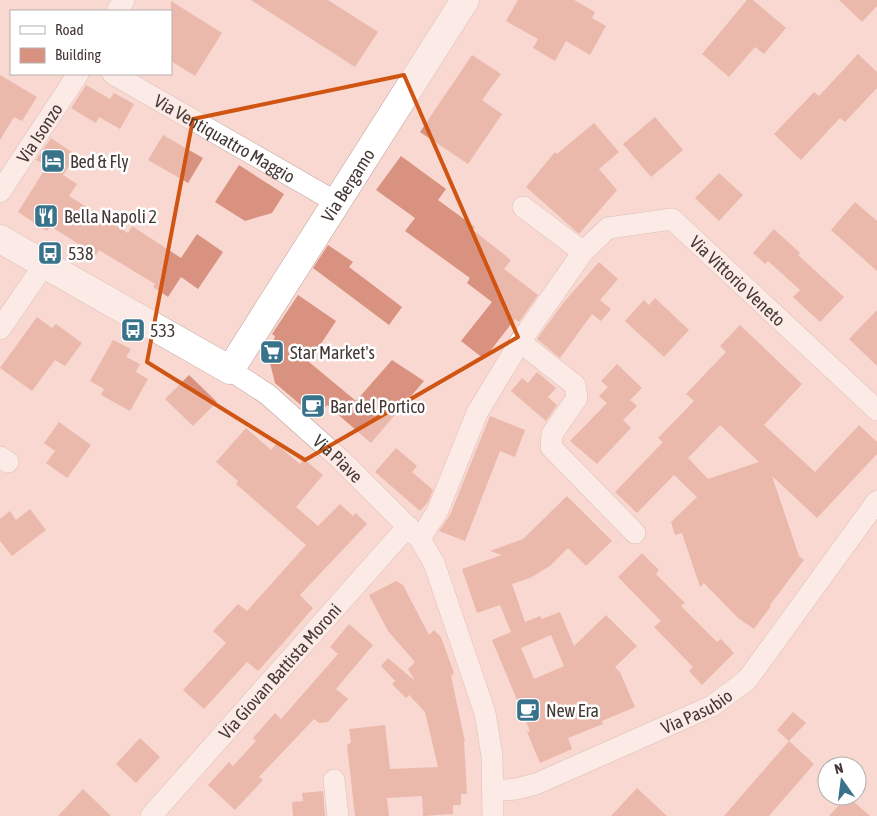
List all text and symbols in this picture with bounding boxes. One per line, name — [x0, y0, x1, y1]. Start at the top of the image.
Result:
legend — [10, 10, 172, 75]
text: Road — [55, 21, 84, 38]
text: Building — [55, 46, 101, 63]
street label: Via Ventiquattro Maggio — [151, 90, 299, 187]
street label: Via Isonzo — [12, 99, 66, 166]
street label: Via Bergamo — [317, 144, 379, 225]
hotel icon: Bed & Fly — [40, 148, 66, 174]
place label: Bed & Fly — [70, 151, 129, 172]
restaurant icon: Bella Napoli 2 — [33, 203, 59, 229]
place label: Bella Napoli 2 — [64, 206, 157, 227]
street label: Via Vittorio Veneto — [686, 231, 790, 330]
bus stop icon: 538 — [37, 240, 63, 266]
place label: 538 — [68, 243, 93, 264]
bus stop icon: 533 — [120, 317, 146, 343]
place label: 533 — [150, 320, 175, 341]
supermarket icon: Star Market's — [259, 339, 285, 365]
place label: Star Market's — [290, 342, 375, 363]
cafe icon: Bar del Portico — [300, 393, 326, 419]
place label: Bar del Portico — [330, 396, 425, 417]
street label: Via Piave — [309, 430, 367, 486]
street label: Via Giovan Battista Moroni — [214, 599, 345, 743]
street label: Via Pasubio — [658, 684, 736, 738]
cafe icon: New Era — [515, 697, 541, 723]
place label: New Era — [546, 700, 599, 721]
north arrow — [817, 756, 867, 806]
text: N — [833, 760, 845, 777]

